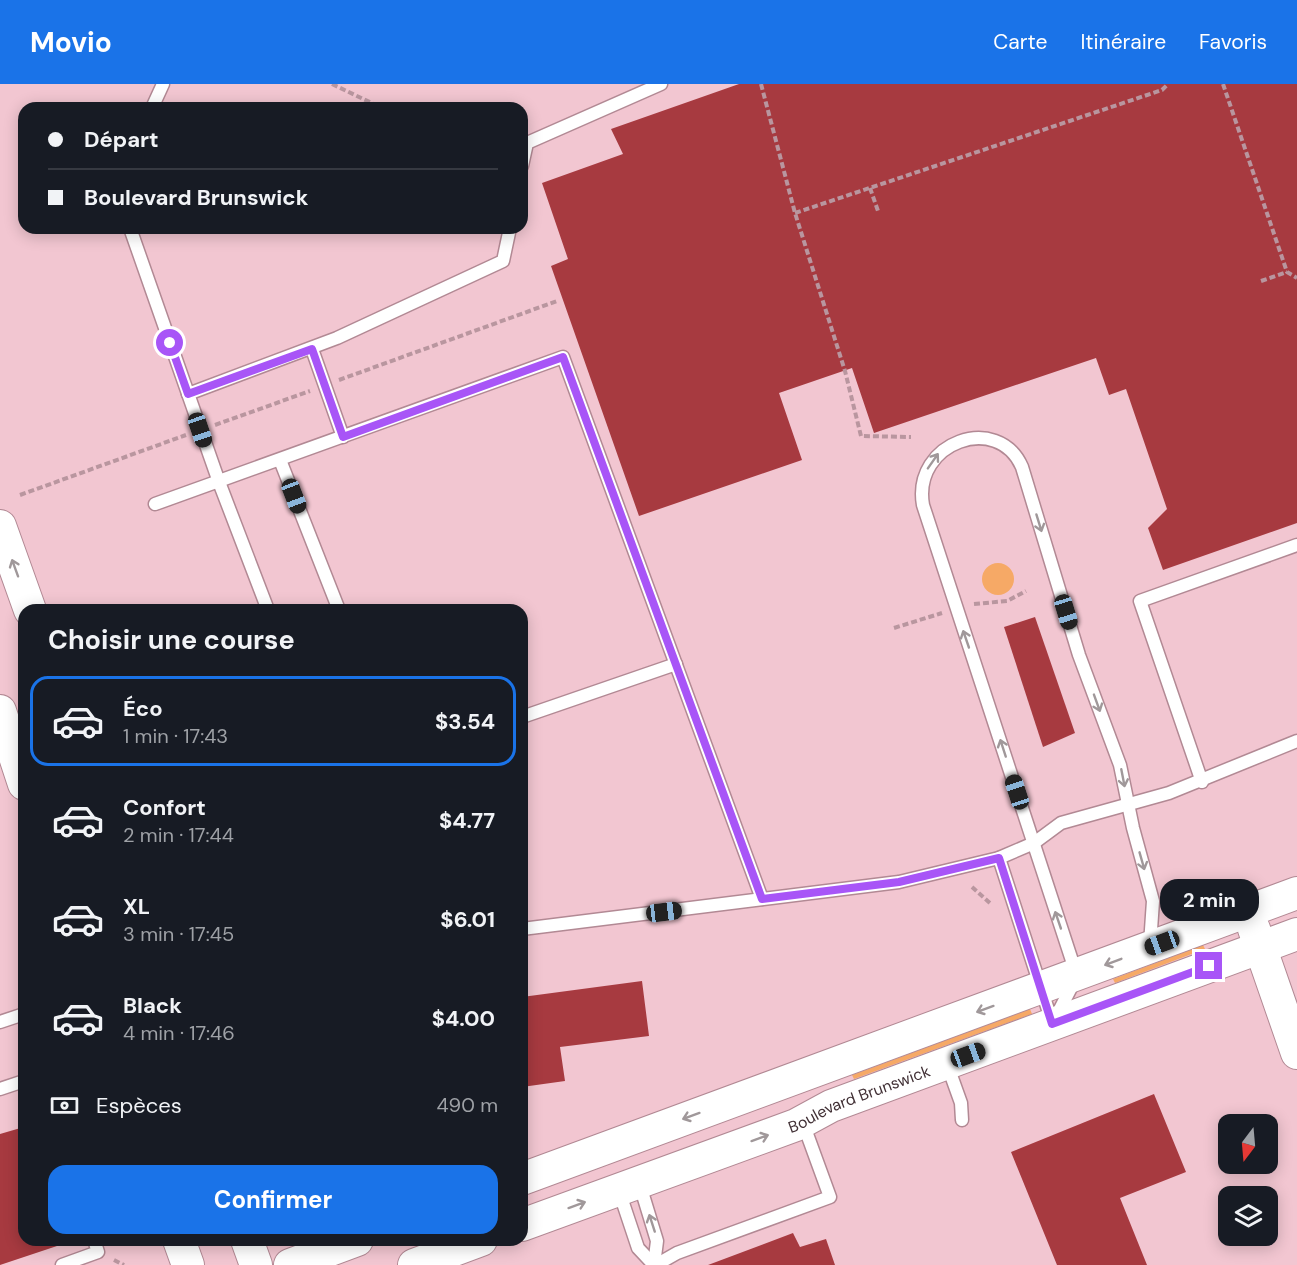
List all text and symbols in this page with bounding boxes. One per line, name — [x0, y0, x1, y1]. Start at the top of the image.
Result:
text: Movio — [30, 24, 112, 61]
text: Carte — [993, 28, 1047, 56]
text: Itinéraire — [1080, 28, 1166, 56]
text: Favoris — [1199, 28, 1267, 56]
text: Départ — [84, 125, 159, 154]
text: Boulevard Brunswick — [84, 183, 308, 212]
route start — [156, 329, 183, 356]
car — [186, 410, 214, 450]
one-way arrow — [927, 453, 939, 469]
car — [279, 476, 309, 516]
one-way arrow — [1034, 513, 1045, 532]
one-way arrow — [9, 559, 20, 578]
car — [1052, 592, 1080, 632]
text: Choisir une course — [48, 622, 295, 657]
one-way arrow — [960, 629, 971, 648]
one-way arrow — [1092, 693, 1103, 712]
icon: car — [51, 694, 105, 748]
text: Éco — [123, 694, 163, 723]
text: $3.54 — [435, 707, 495, 736]
text: 1 min · 17:43 — [123, 723, 228, 749]
one-way arrow — [996, 739, 1007, 758]
one-way arrow — [1117, 768, 1129, 787]
car — [1003, 772, 1031, 812]
icon: car — [51, 793, 105, 847]
text: Confort — [123, 793, 206, 822]
text: $4.77 — [439, 806, 495, 835]
text: 2 min · 17:44 — [123, 822, 234, 848]
one-way arrow — [1137, 851, 1148, 870]
callout: 2 min — [1160, 879, 1258, 921]
text: 2 min — [1183, 887, 1236, 913]
icon: car — [51, 892, 105, 946]
text: XL — [123, 892, 150, 921]
car — [645, 901, 683, 923]
text: $6.01 — [440, 905, 495, 934]
one-way arrow — [1051, 911, 1062, 930]
text: 3 min · 17:45 — [123, 921, 234, 947]
car — [1142, 928, 1182, 958]
route end — [1195, 952, 1222, 979]
one-way arrow — [1104, 957, 1123, 968]
icon: car — [51, 991, 105, 1045]
text: Black — [123, 991, 182, 1020]
text: $4.00 — [432, 1004, 495, 1033]
one-way arrow — [976, 1005, 995, 1016]
text: 4 min · 17:46 — [123, 1020, 235, 1046]
car — [948, 1040, 988, 1070]
street label: Boulevard Brunswick — [785, 1060, 933, 1138]
icon: cash — [48, 1089, 81, 1122]
text: Espèces — [96, 1091, 182, 1120]
text: 490 m — [436, 1092, 498, 1118]
one-way arrow — [683, 1112, 701, 1123]
north arrow — [1218, 1114, 1278, 1174]
map controls — [1218, 1114, 1278, 1246]
one-way arrow — [750, 1131, 769, 1142]
button: Confirmer — [48, 1165, 498, 1234]
button: layers — [1218, 1186, 1278, 1246]
one-way arrow — [567, 1199, 586, 1210]
one-way arrow — [646, 1214, 657, 1233]

